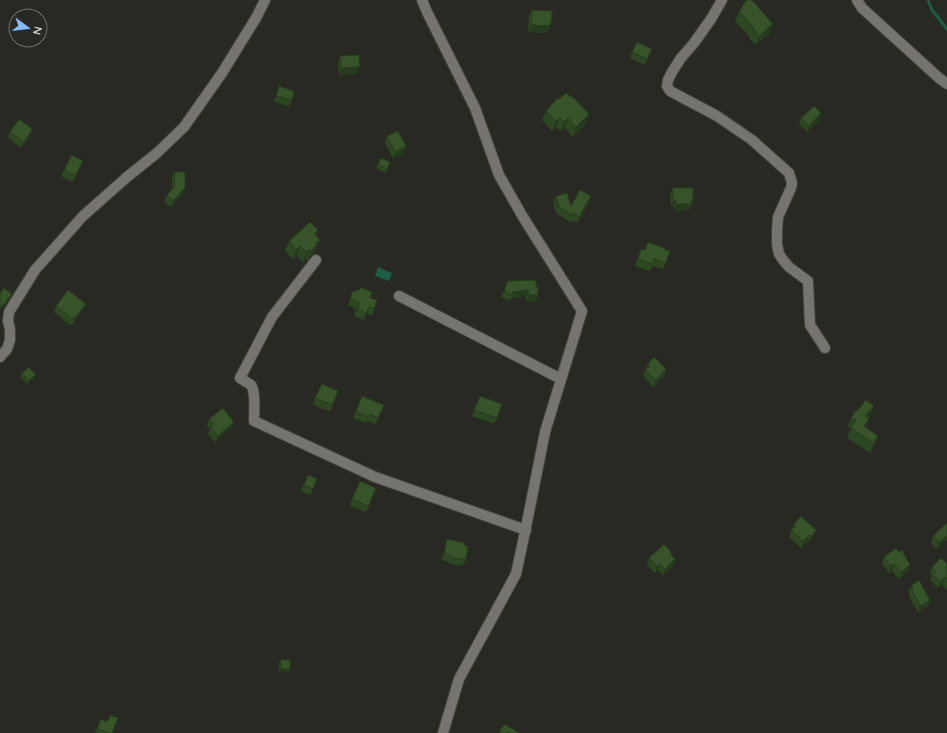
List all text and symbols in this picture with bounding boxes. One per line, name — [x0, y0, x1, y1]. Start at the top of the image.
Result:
north arrow — [8, 8, 48, 48]
text: N — [30, 25, 45, 36]

